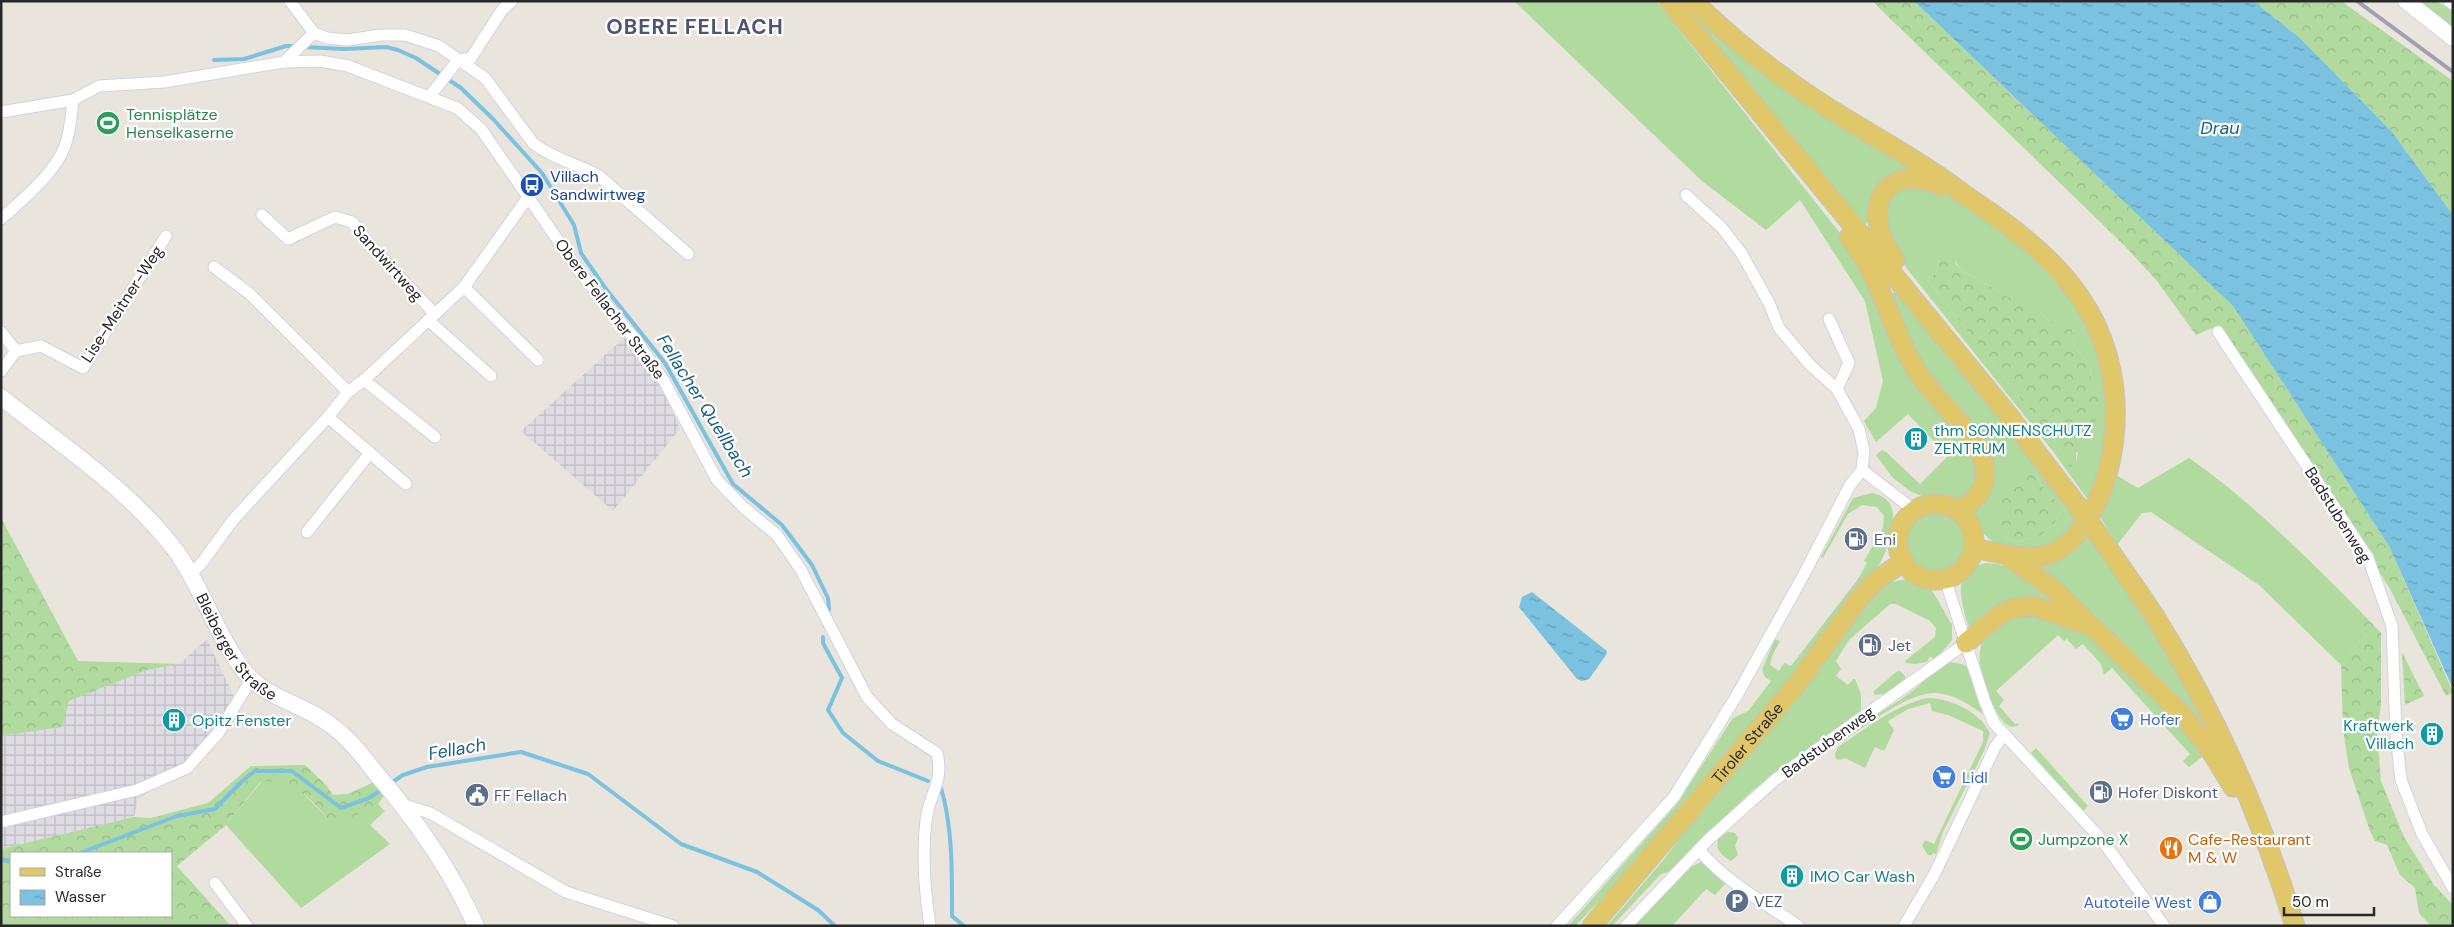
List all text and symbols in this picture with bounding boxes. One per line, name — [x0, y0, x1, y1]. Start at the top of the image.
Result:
district label: OBERE FELLACH — [606, 13, 784, 41]
place label: Tennisplätze Henselkaserne — [126, 104, 234, 143]
sports icon: Tennisplätze Henselkaserne — [95, 110, 121, 136]
water label: Drau — [2200, 116, 2240, 140]
place label: Villach Sandwirtweg — [550, 166, 645, 205]
bus stop icon: Villach Sandwirtweg — [519, 172, 545, 198]
street label: Sandwirtweg — [348, 221, 428, 305]
street label: Obere Fellacher Straße — [550, 234, 670, 384]
street label: Lise-Meitner-Weg — [76, 241, 168, 367]
water label: Fellacher Quellbach — [651, 330, 759, 482]
place label: thm SONNENSCHUTZ ZENTRUM — [1934, 420, 2092, 459]
building icon: thm SONNENSCHUTZ ZENTRUM — [1903, 426, 1929, 452]
street label: Badstubenweg — [2300, 463, 2376, 567]
fuel station icon: Eni — [1843, 526, 1869, 552]
place label: Eni — [1874, 529, 1896, 550]
street label: Bleiberger Straße — [192, 589, 281, 705]
fuel station icon: Jet — [1857, 632, 1883, 658]
place label: Jet — [1888, 635, 1911, 656]
street label: Tiroler Straße — [1707, 698, 1788, 788]
street label: Badstubenweg — [1777, 701, 1879, 783]
supermarket icon: Hofer — [2109, 706, 2135, 732]
building icon: Opitz Fenster — [161, 707, 187, 733]
place label: Hofer — [2140, 709, 2181, 730]
place label: Opitz Fenster — [192, 710, 291, 731]
place label: Kraftwerk Villach — [2343, 715, 2414, 754]
building icon: Kraftwerk Villach — [2419, 721, 2445, 747]
water label: Fellach — [426, 732, 488, 766]
supermarket icon: Lidl — [1931, 764, 1957, 790]
place label: Lidl — [1962, 767, 1988, 788]
fuel station icon: Hofer Diskont — [2088, 779, 2114, 805]
public building icon: FF Fellach — [464, 782, 490, 808]
place label: Hofer Diskont — [2118, 782, 2218, 803]
place label: FF Fellach — [494, 785, 567, 806]
sports icon: Jumpzone X — [2008, 826, 2034, 852]
place label: Jumpzone X — [2038, 829, 2129, 850]
place label: Cafe-Restaurant M & W — [2188, 829, 2311, 868]
restaurant icon: Cafe-Restaurant M & W — [2158, 835, 2184, 861]
legend — [10, 852, 172, 917]
text: Straße — [55, 862, 102, 882]
building icon: IMO Car Wash — [1779, 863, 1805, 889]
place label: IMO Car Wash — [1810, 866, 1915, 887]
scale bar — [2284, 884, 2374, 916]
text: Wasser — [55, 887, 107, 907]
parking icon: VEZ — [1724, 888, 1750, 914]
shop icon: Autoteile West — [2197, 889, 2223, 915]
place label: VEZ — [1754, 891, 1782, 912]
place label: Autoteile West — [2084, 892, 2192, 913]
text: 50 m — [2292, 892, 2329, 912]

